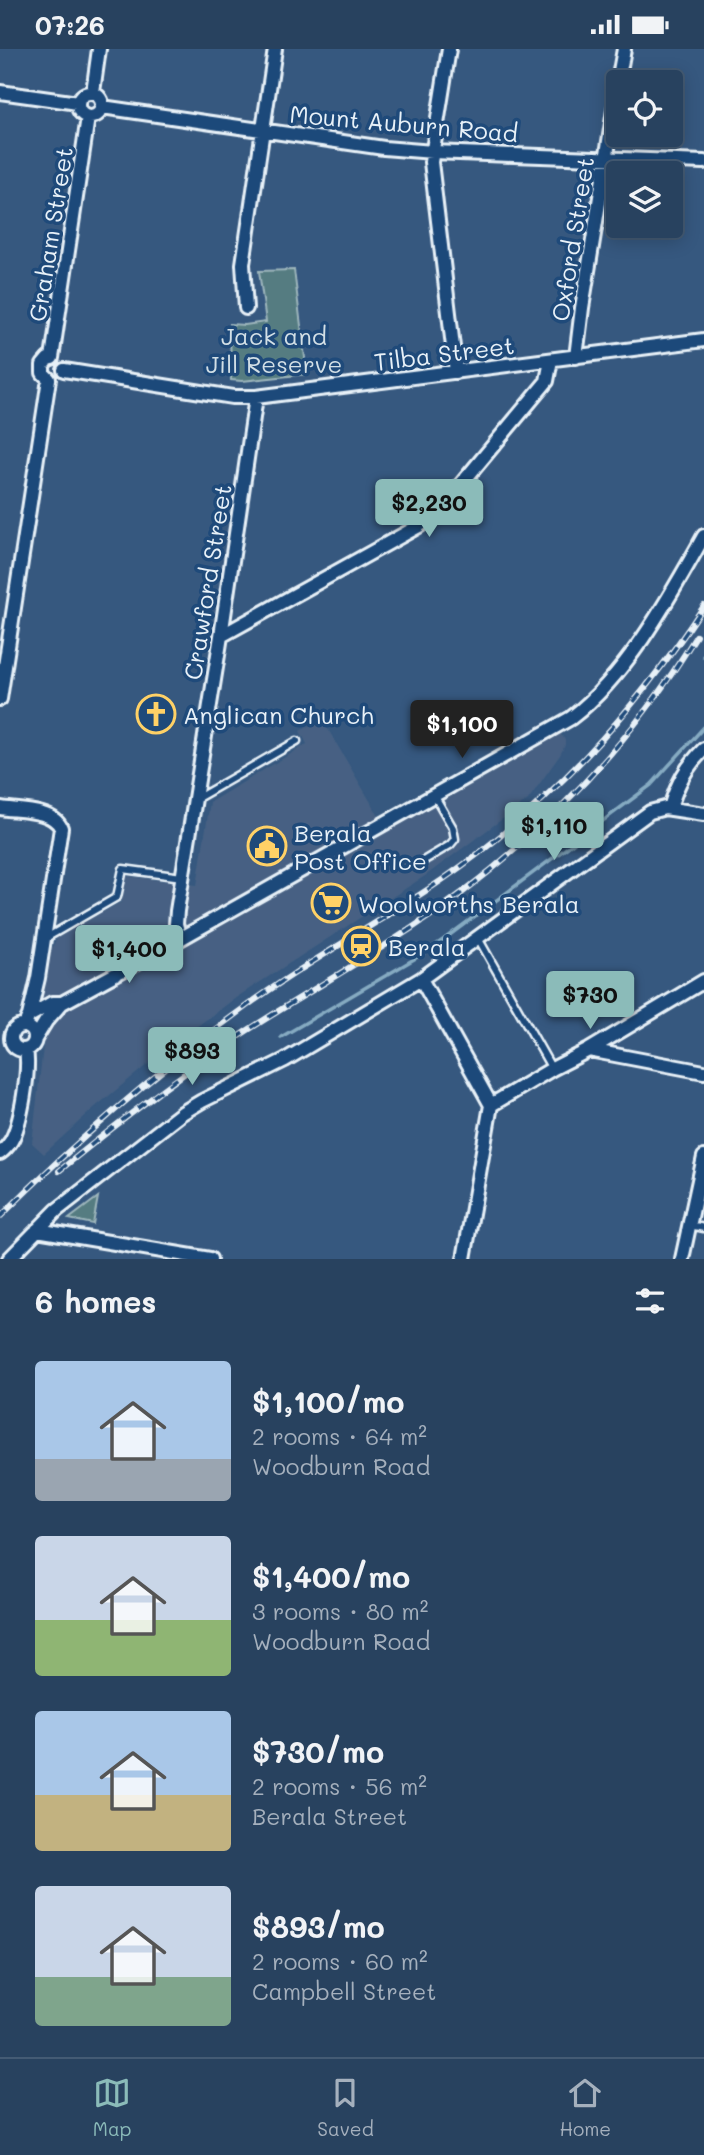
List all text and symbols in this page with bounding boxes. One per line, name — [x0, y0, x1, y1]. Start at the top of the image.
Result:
text: 07:26 — [35, 8, 105, 42]
map controls — [606, 70, 683, 238]
button: locate — [606, 70, 683, 147]
street label: Mount Auburn Road — [289, 98, 519, 148]
street label: Graham Street — [21, 144, 79, 324]
street label: Oxford Street — [544, 155, 600, 323]
button: layers — [606, 161, 683, 238]
park label: Jack and Jill Reserve — [206, 320, 342, 379]
street label: Tilba Street — [372, 329, 516, 377]
pin: $2,230 — [372, 479, 486, 539]
street label: Crawford Street — [176, 482, 238, 682]
text: $2,230 — [391, 487, 467, 517]
church icon: Anglican Church — [135, 693, 177, 735]
place label: Anglican Church — [183, 699, 374, 730]
pin: $1,100 — [405, 701, 519, 760]
text: $1,100 — [426, 708, 498, 738]
pin: $1,110 — [497, 803, 611, 862]
text: $1,110 — [521, 810, 587, 840]
place label: Berala Post Office — [294, 817, 427, 876]
public building icon: Berala Post Office — [246, 825, 288, 867]
supermarket icon: Woolworths Berala — [310, 882, 352, 924]
place label: Woolworths Berala — [358, 888, 580, 919]
pin: $1,400 — [72, 925, 186, 985]
station icon: Berala — [340, 925, 382, 967]
place label: Berala — [388, 931, 466, 962]
text: $1,400 — [91, 933, 167, 963]
pin: $730 — [549, 971, 631, 1031]
text: $730 — [562, 979, 618, 1009]
pin: $893 — [151, 1027, 233, 1087]
text: $893 — [164, 1035, 220, 1065]
text: 6 homes — [35, 1281, 156, 1321]
icon: filters — [631, 1282, 669, 1320]
text: $1,100/mo — [252, 1381, 404, 1421]
icon: home — [91, 1389, 175, 1473]
text: 2 rooms · 64 m² — [252, 1421, 427, 1451]
text: Woodburn Road — [252, 1451, 430, 1481]
text: $1,400/mo — [252, 1556, 410, 1596]
icon: home — [91, 1564, 175, 1648]
text: 3 rooms · 80 m² — [252, 1596, 428, 1626]
text: Woodburn Road — [252, 1626, 430, 1656]
text: $730/mo — [252, 1731, 384, 1771]
icon: home — [91, 1739, 175, 1823]
text: 2 rooms · 56 m² — [252, 1771, 427, 1801]
text: Berala Street — [252, 1801, 407, 1831]
text: $893/mo — [252, 1906, 385, 1946]
icon: home — [91, 1914, 175, 1998]
text: 2 rooms · 60 m² — [252, 1946, 428, 1976]
text: Campbell Street — [252, 1976, 436, 2006]
tab: Map — [93, 2074, 132, 2141]
tab: Saved — [317, 2074, 374, 2141]
tab: Home — [559, 2074, 611, 2141]

